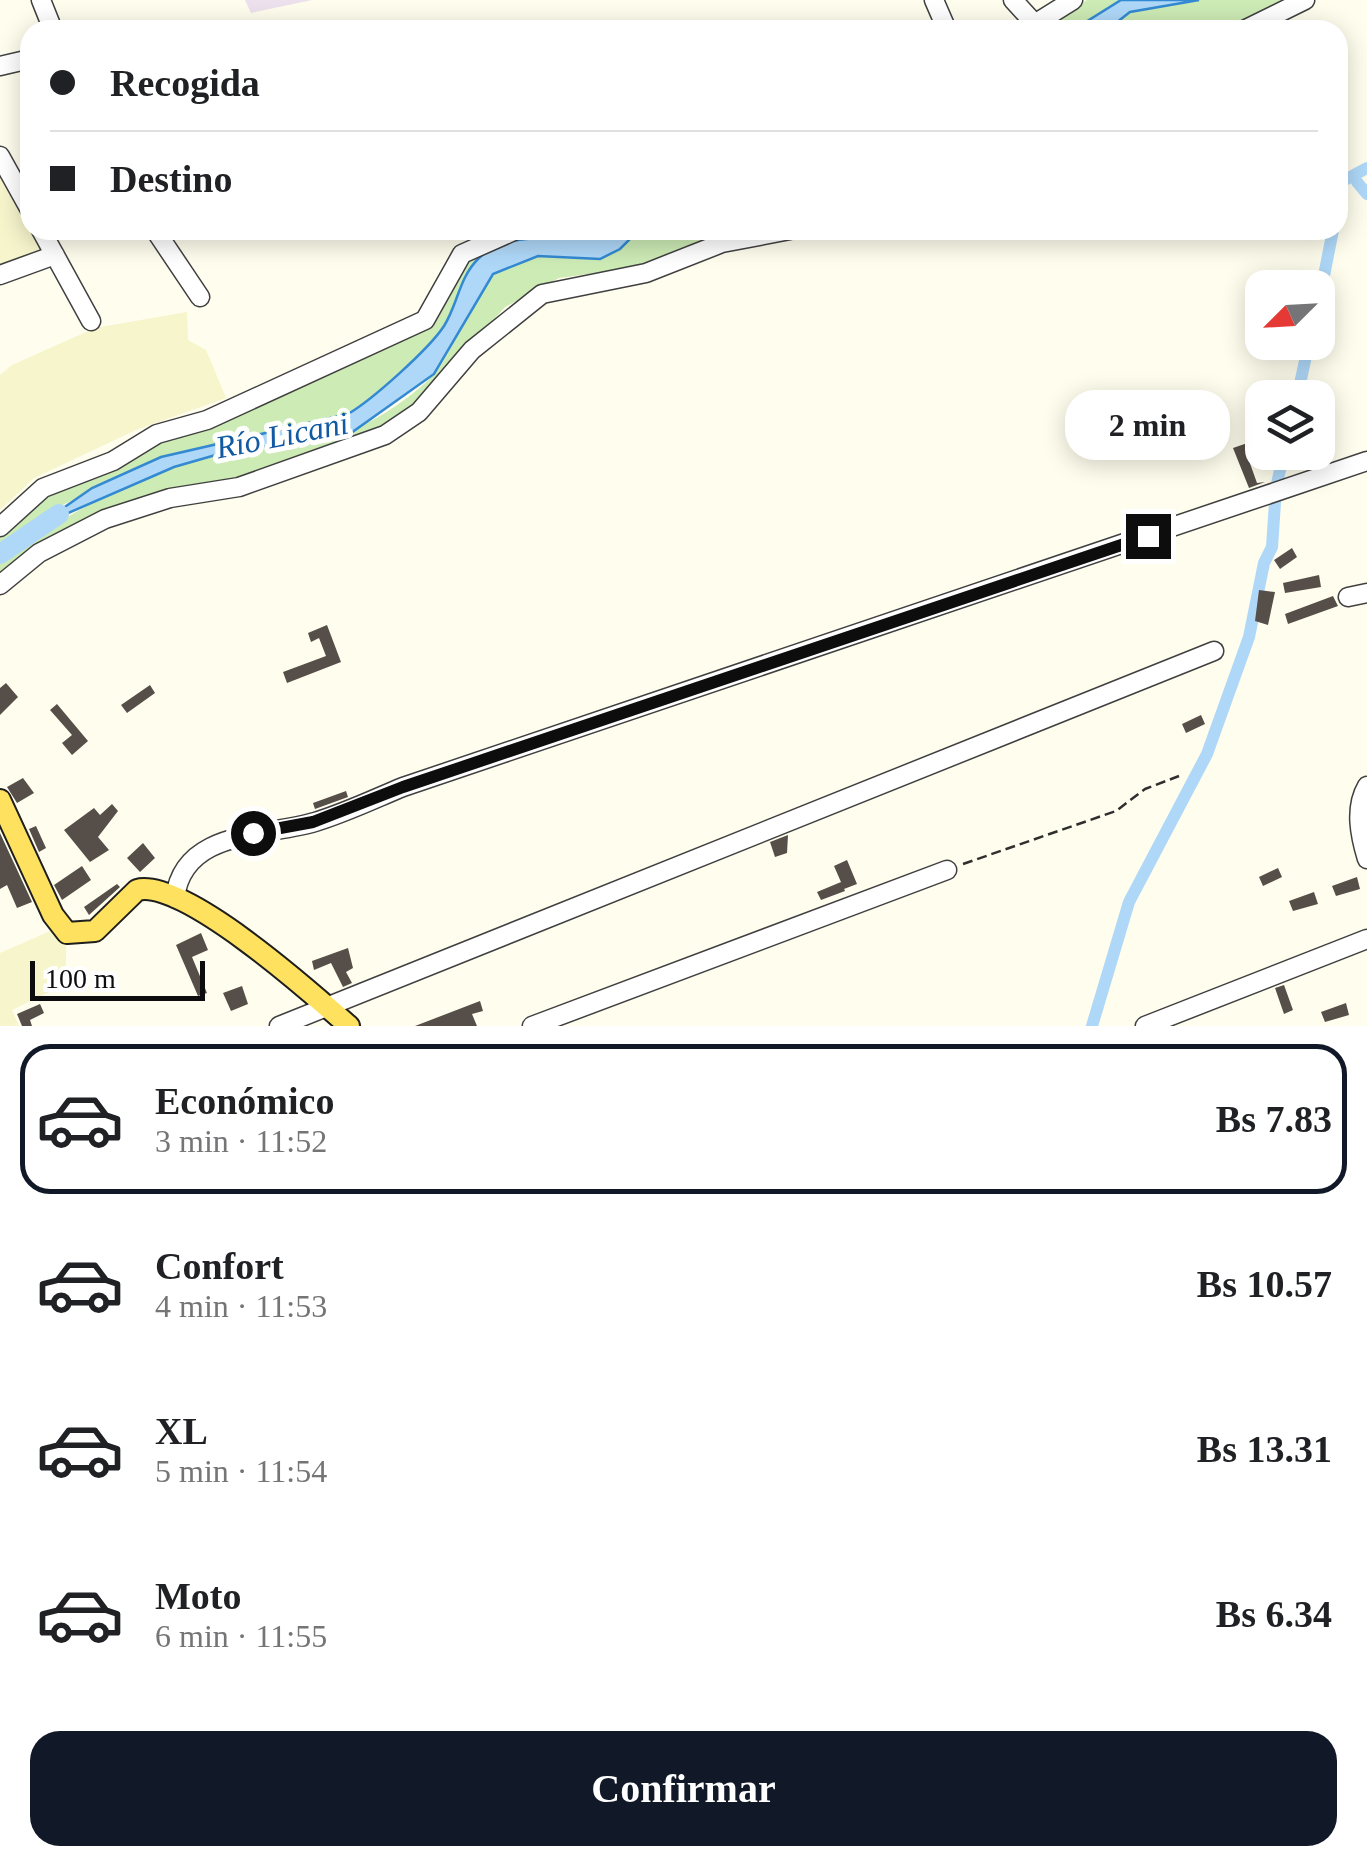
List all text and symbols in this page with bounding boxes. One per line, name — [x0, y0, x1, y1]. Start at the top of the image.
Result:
text: Recogida — [110, 62, 260, 104]
text: Destino — [110, 158, 232, 200]
north arrow — [1245, 270, 1335, 360]
map controls — [1245, 270, 1335, 470]
button: layers — [1245, 380, 1335, 470]
callout: 2 min — [1066, 391, 1230, 461]
water label: Río Licani — [212, 405, 351, 466]
text: 2 min — [1109, 407, 1186, 443]
route end — [1126, 514, 1171, 559]
route start — [231, 811, 276, 856]
scale bar — [30, 956, 205, 1000]
text: 100 m — [45, 963, 116, 994]
icon: car — [35, 1074, 125, 1164]
text: Económico — [155, 1080, 334, 1122]
text: Bs 7.83 — [1216, 1098, 1332, 1140]
text: 3 min · 11:52 — [155, 1123, 327, 1159]
icon: car — [35, 1239, 125, 1329]
text: Confort — [155, 1245, 284, 1287]
text: Bs 10.57 — [1197, 1263, 1332, 1305]
text: 4 min · 11:53 — [155, 1288, 327, 1324]
icon: car — [35, 1404, 125, 1494]
text: XL — [155, 1410, 208, 1452]
text: Bs 13.31 — [1197, 1428, 1332, 1470]
text: 5 min · 11:54 — [155, 1453, 327, 1489]
icon: car — [35, 1569, 125, 1659]
text: Moto — [155, 1575, 242, 1617]
text: Bs 6.34 — [1216, 1593, 1332, 1635]
text: 6 min · 11:55 — [155, 1618, 327, 1654]
button: Confirmar — [30, 1731, 1337, 1846]

